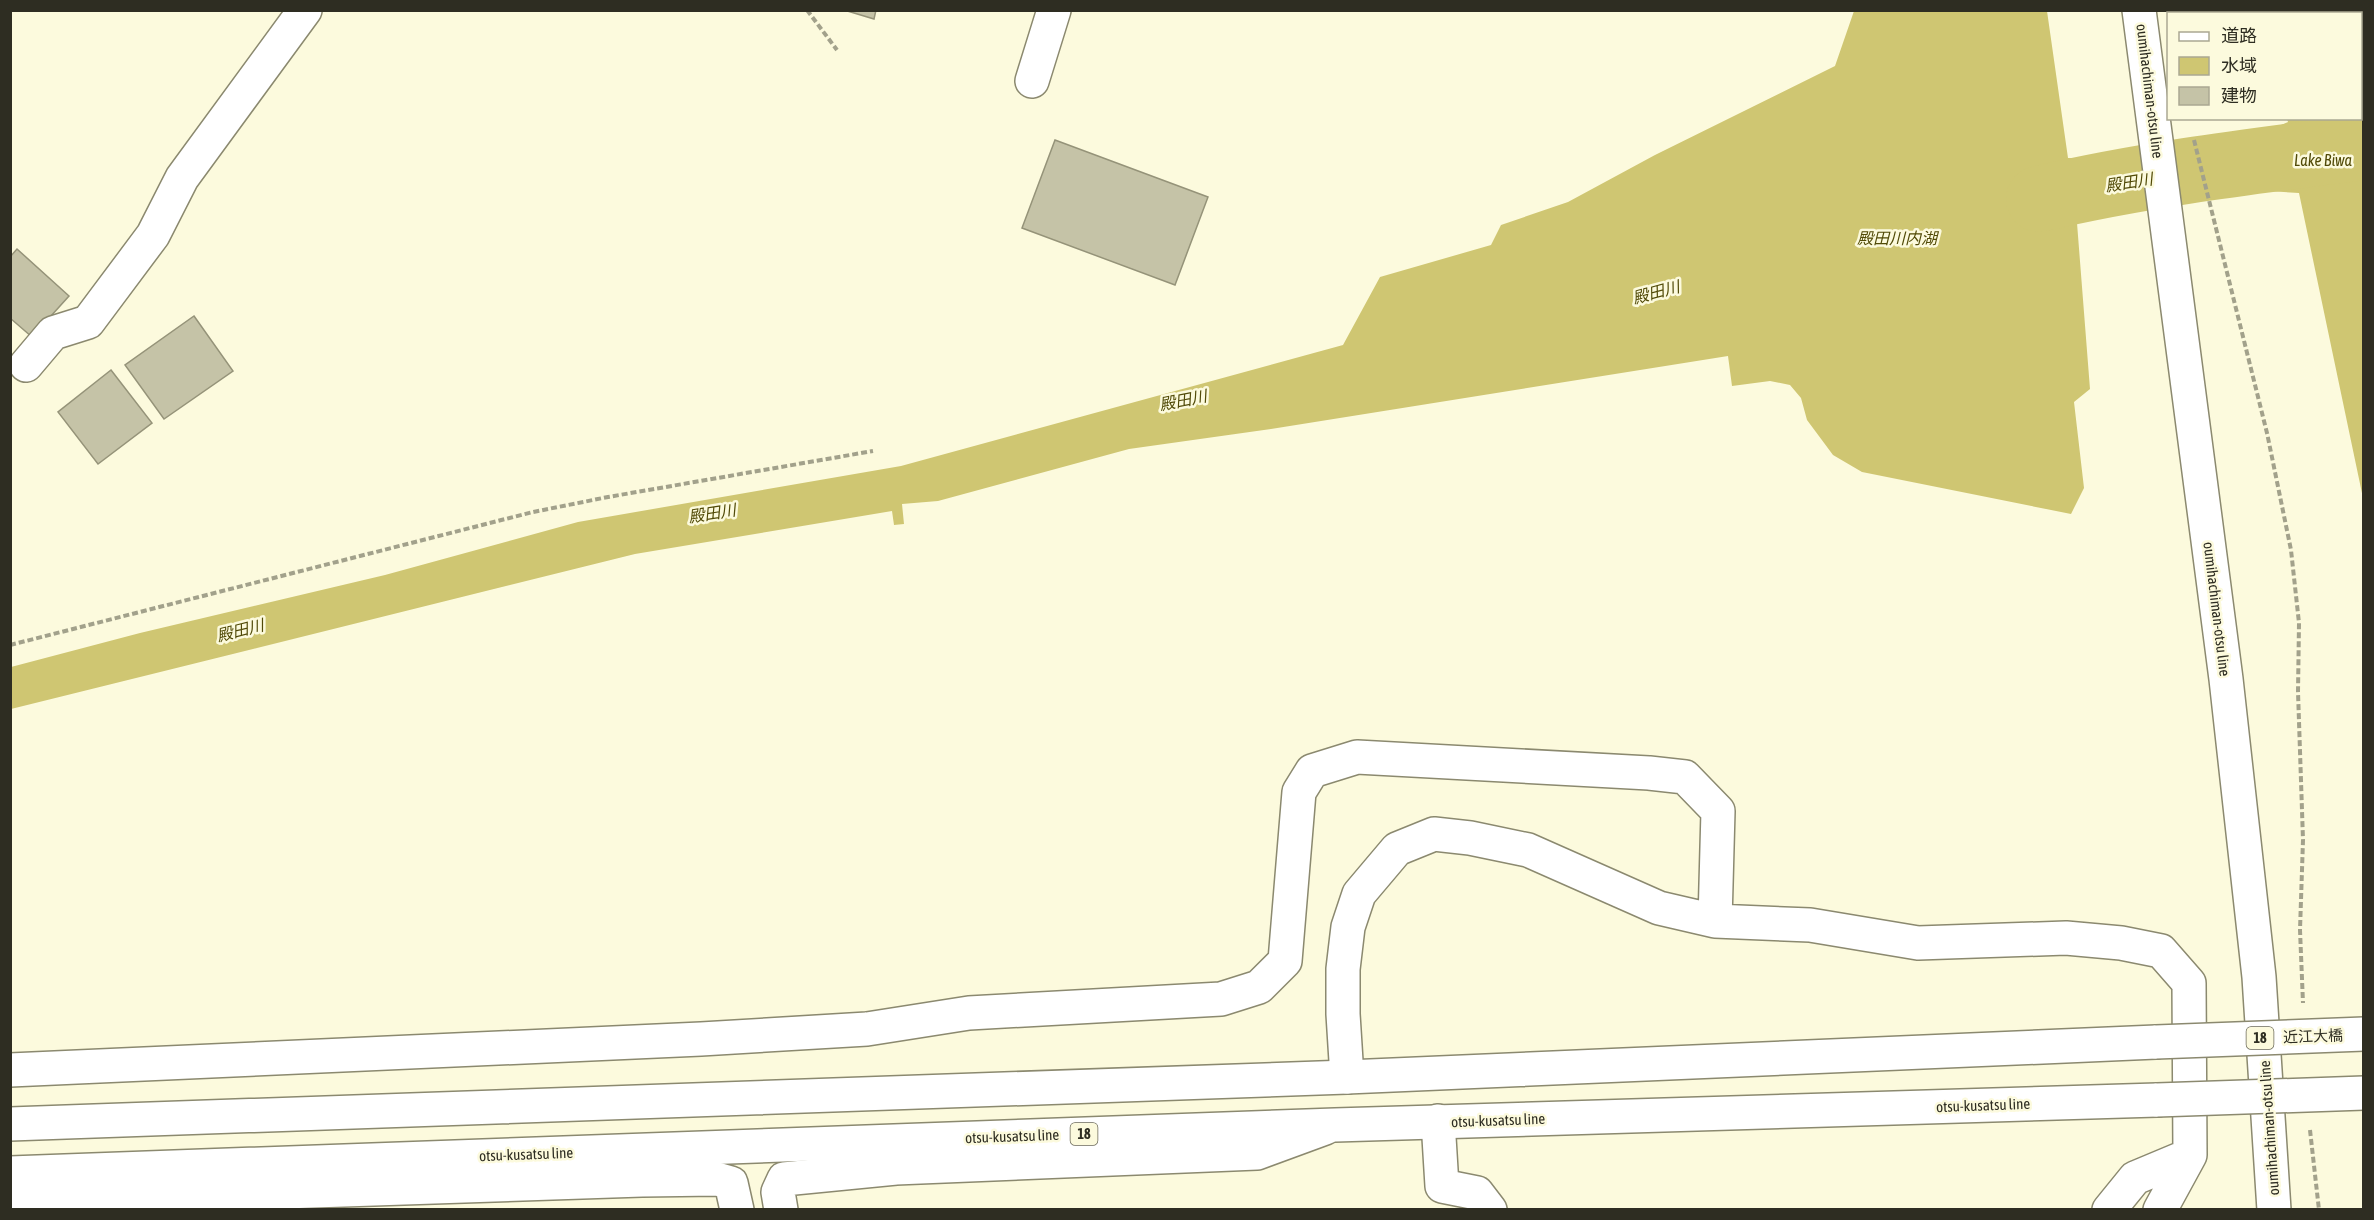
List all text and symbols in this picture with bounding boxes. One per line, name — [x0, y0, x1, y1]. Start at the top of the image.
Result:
legend — [2167, 12, 2362, 120]
street label: oumihachiman-otsu line — [2133, 23, 2167, 159]
text: 道路 — [2221, 25, 2257, 46]
text: 水域 — [2221, 55, 2257, 76]
text: 建物 — [2221, 85, 2257, 106]
water label: Lake Biwa — [2294, 151, 2353, 169]
water label: 殿田川 — [2104, 169, 2156, 195]
water label: 殿田川内湖 — [1857, 229, 1940, 247]
water label: 殿田川 — [1630, 277, 1683, 307]
water label: 殿田川 — [1158, 386, 1210, 413]
water label: 殿田川 — [687, 500, 739, 526]
street label: oumihachiman-otsu line — [2200, 541, 2234, 677]
water label: 殿田川 — [215, 615, 267, 645]
street label: 近江大橋 — [2283, 1026, 2343, 1046]
road number: 18 — [2246, 1027, 2274, 1049]
street label: oumihachiman-otsu line — [2256, 1060, 2282, 1196]
street label: otsu-kusatsu line — [1936, 1095, 2031, 1115]
street label: otsu-kusatsu line — [1451, 1110, 1546, 1130]
road number: 18 — [1070, 1123, 1098, 1145]
street label: otsu-kusatsu line — [965, 1126, 1060, 1146]
street label: otsu-kusatsu line — [479, 1144, 574, 1164]

